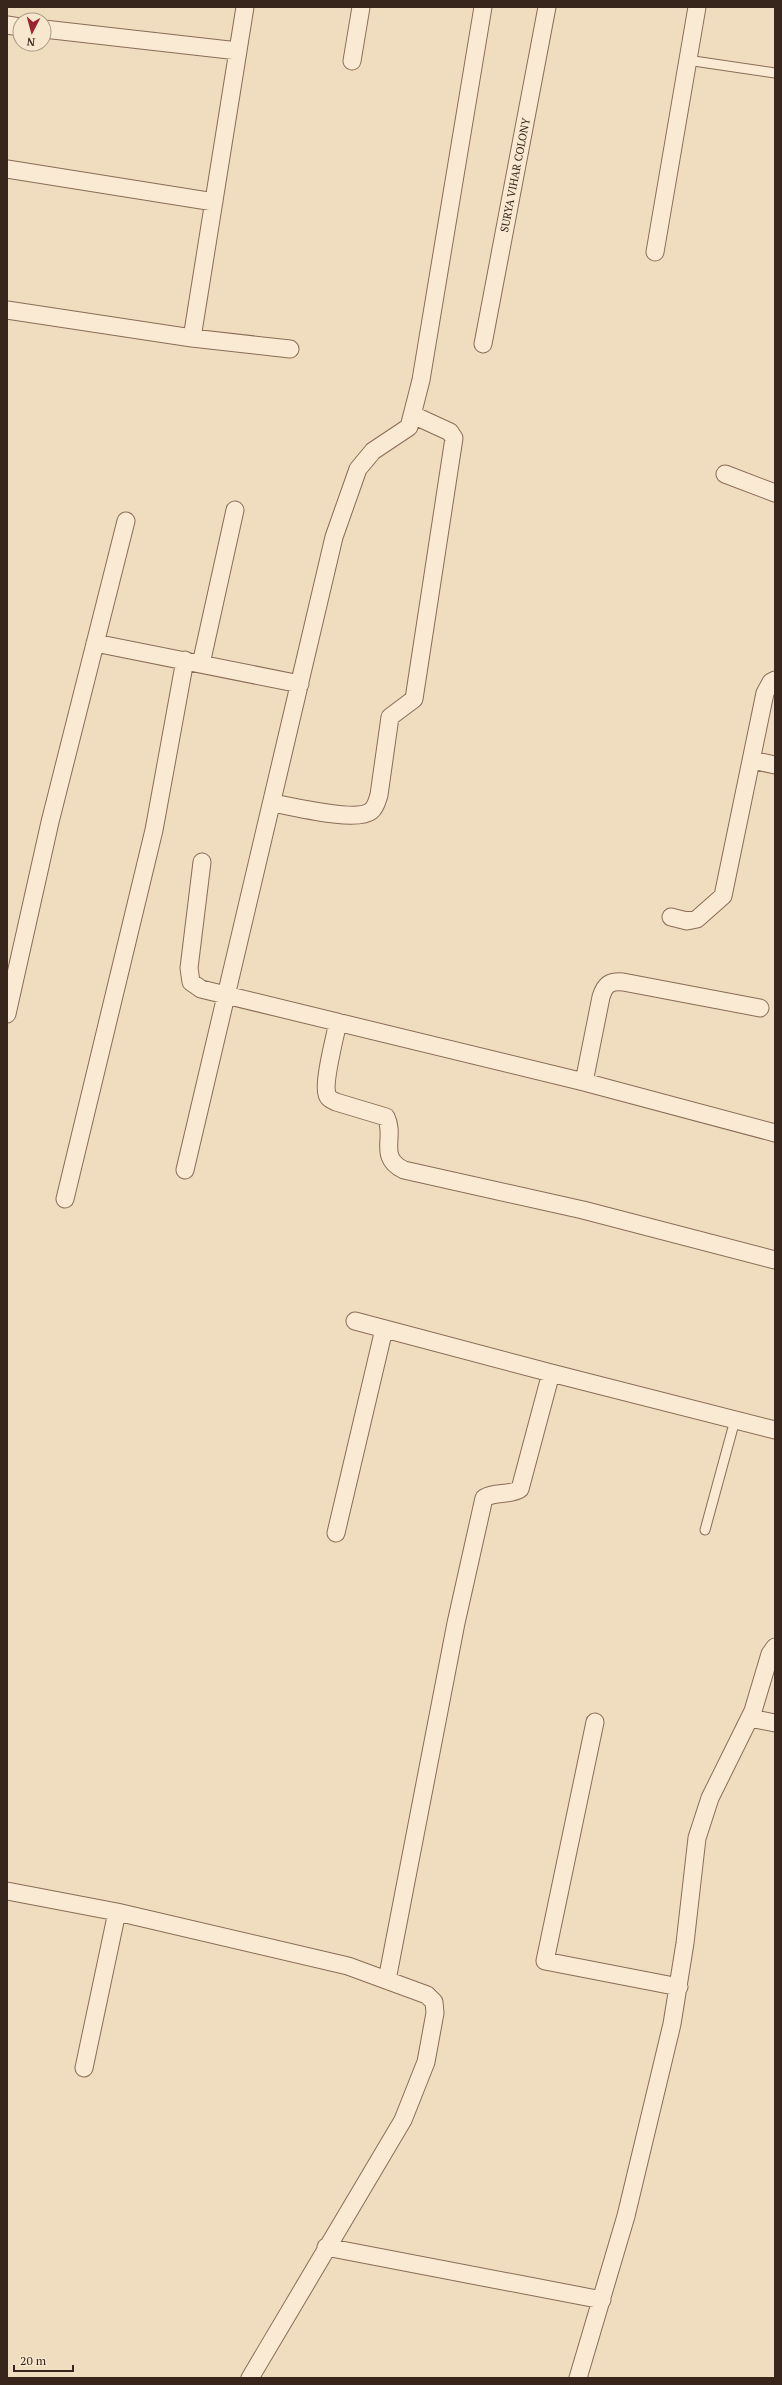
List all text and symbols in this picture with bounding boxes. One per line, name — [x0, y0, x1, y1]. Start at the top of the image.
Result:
north arrow — [12, 12, 52, 52]
text: N — [25, 34, 36, 49]
street label: SURYA VIHAR COLONY — [497, 116, 533, 233]
scale bar — [14, 2347, 73, 2373]
text: 20 m — [20, 2353, 47, 2368]

